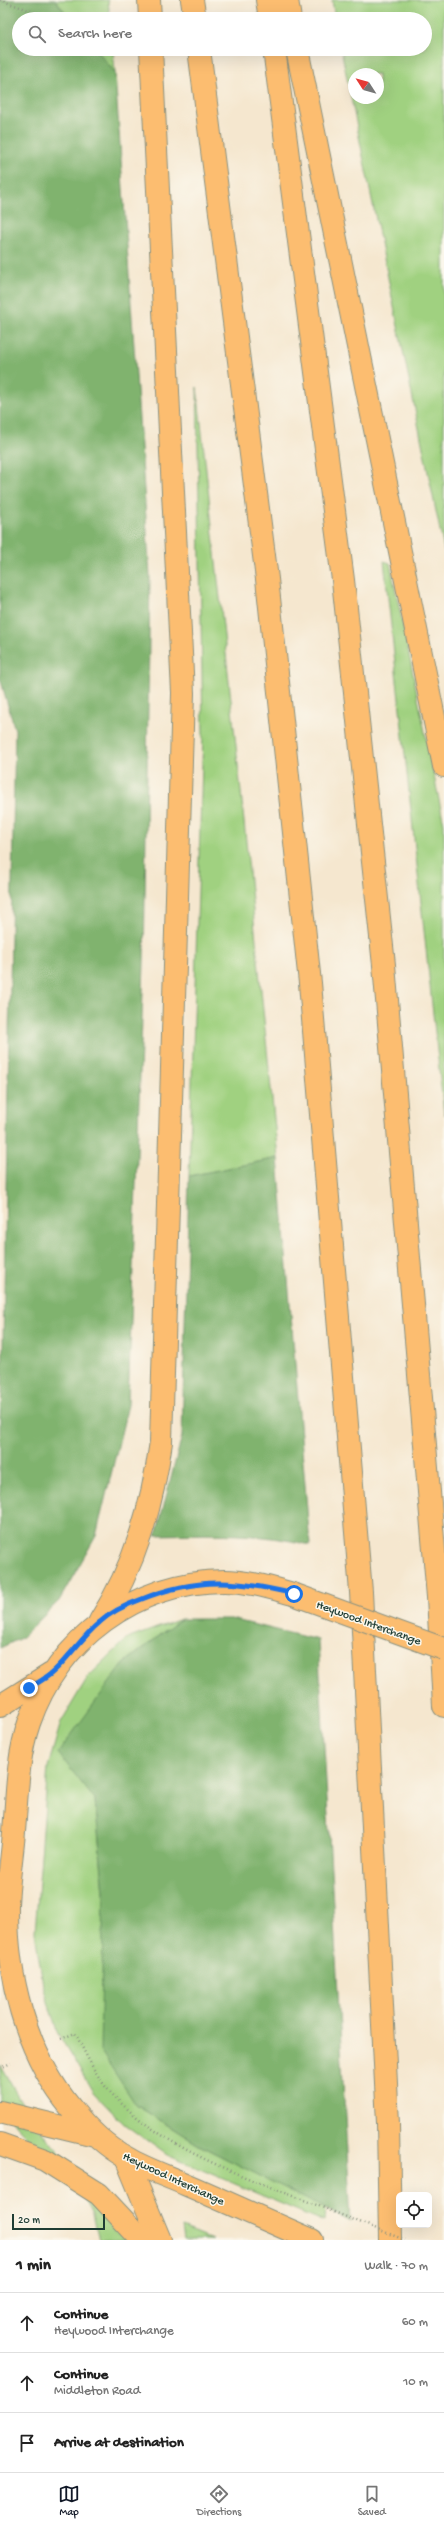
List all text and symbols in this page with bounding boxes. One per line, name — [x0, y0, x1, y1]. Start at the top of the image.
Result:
search box — [12, 12, 432, 56]
icon: search — [26, 23, 48, 45]
text: Search here — [58, 25, 132, 43]
north arrow — [348, 68, 384, 104]
route start — [285, 1585, 303, 1603]
street label: Heywood Interchange — [314, 1598, 423, 1650]
route end — [20, 1679, 38, 1697]
street label: Heywood Interchange — [120, 2150, 227, 2210]
map controls — [396, 2192, 432, 2228]
button: locate — [396, 2192, 432, 2228]
scale bar — [12, 2212, 105, 2231]
text: 20 m — [18, 2215, 40, 2227]
text: 1 min — [16, 2256, 51, 2276]
text: Walk · 70 m — [364, 2259, 428, 2274]
text: Continue — [54, 2306, 108, 2324]
icon: ahead — [16, 2312, 38, 2334]
text: 60 m — [402, 2315, 428, 2330]
text: Heywood Interchange — [54, 2324, 174, 2339]
text: Continue — [54, 2366, 108, 2384]
icon: ahead — [16, 2372, 38, 2394]
text: 10 m — [403, 2375, 428, 2390]
text: Middleton Road — [54, 2384, 140, 2399]
icon: arrive — [16, 2432, 38, 2454]
text: Arrive at destination — [54, 2434, 184, 2452]
tab: Map — [58, 2483, 80, 2519]
tab: Directions — [197, 2483, 241, 2519]
tab: Saved — [358, 2483, 386, 2519]

